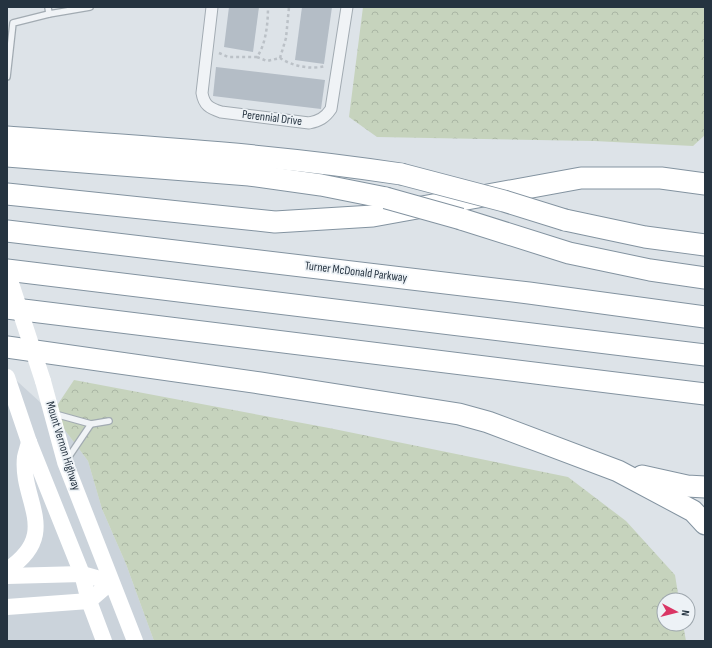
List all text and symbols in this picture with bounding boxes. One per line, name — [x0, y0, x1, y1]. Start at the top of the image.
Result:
street label: Perennial Drive — [241, 107, 303, 129]
street label: Turner McDonald Parkway — [304, 258, 408, 286]
street label: Mount Vernon Highway — [42, 400, 84, 493]
north arrow — [656, 592, 696, 632]
text: N — [679, 609, 692, 617]

